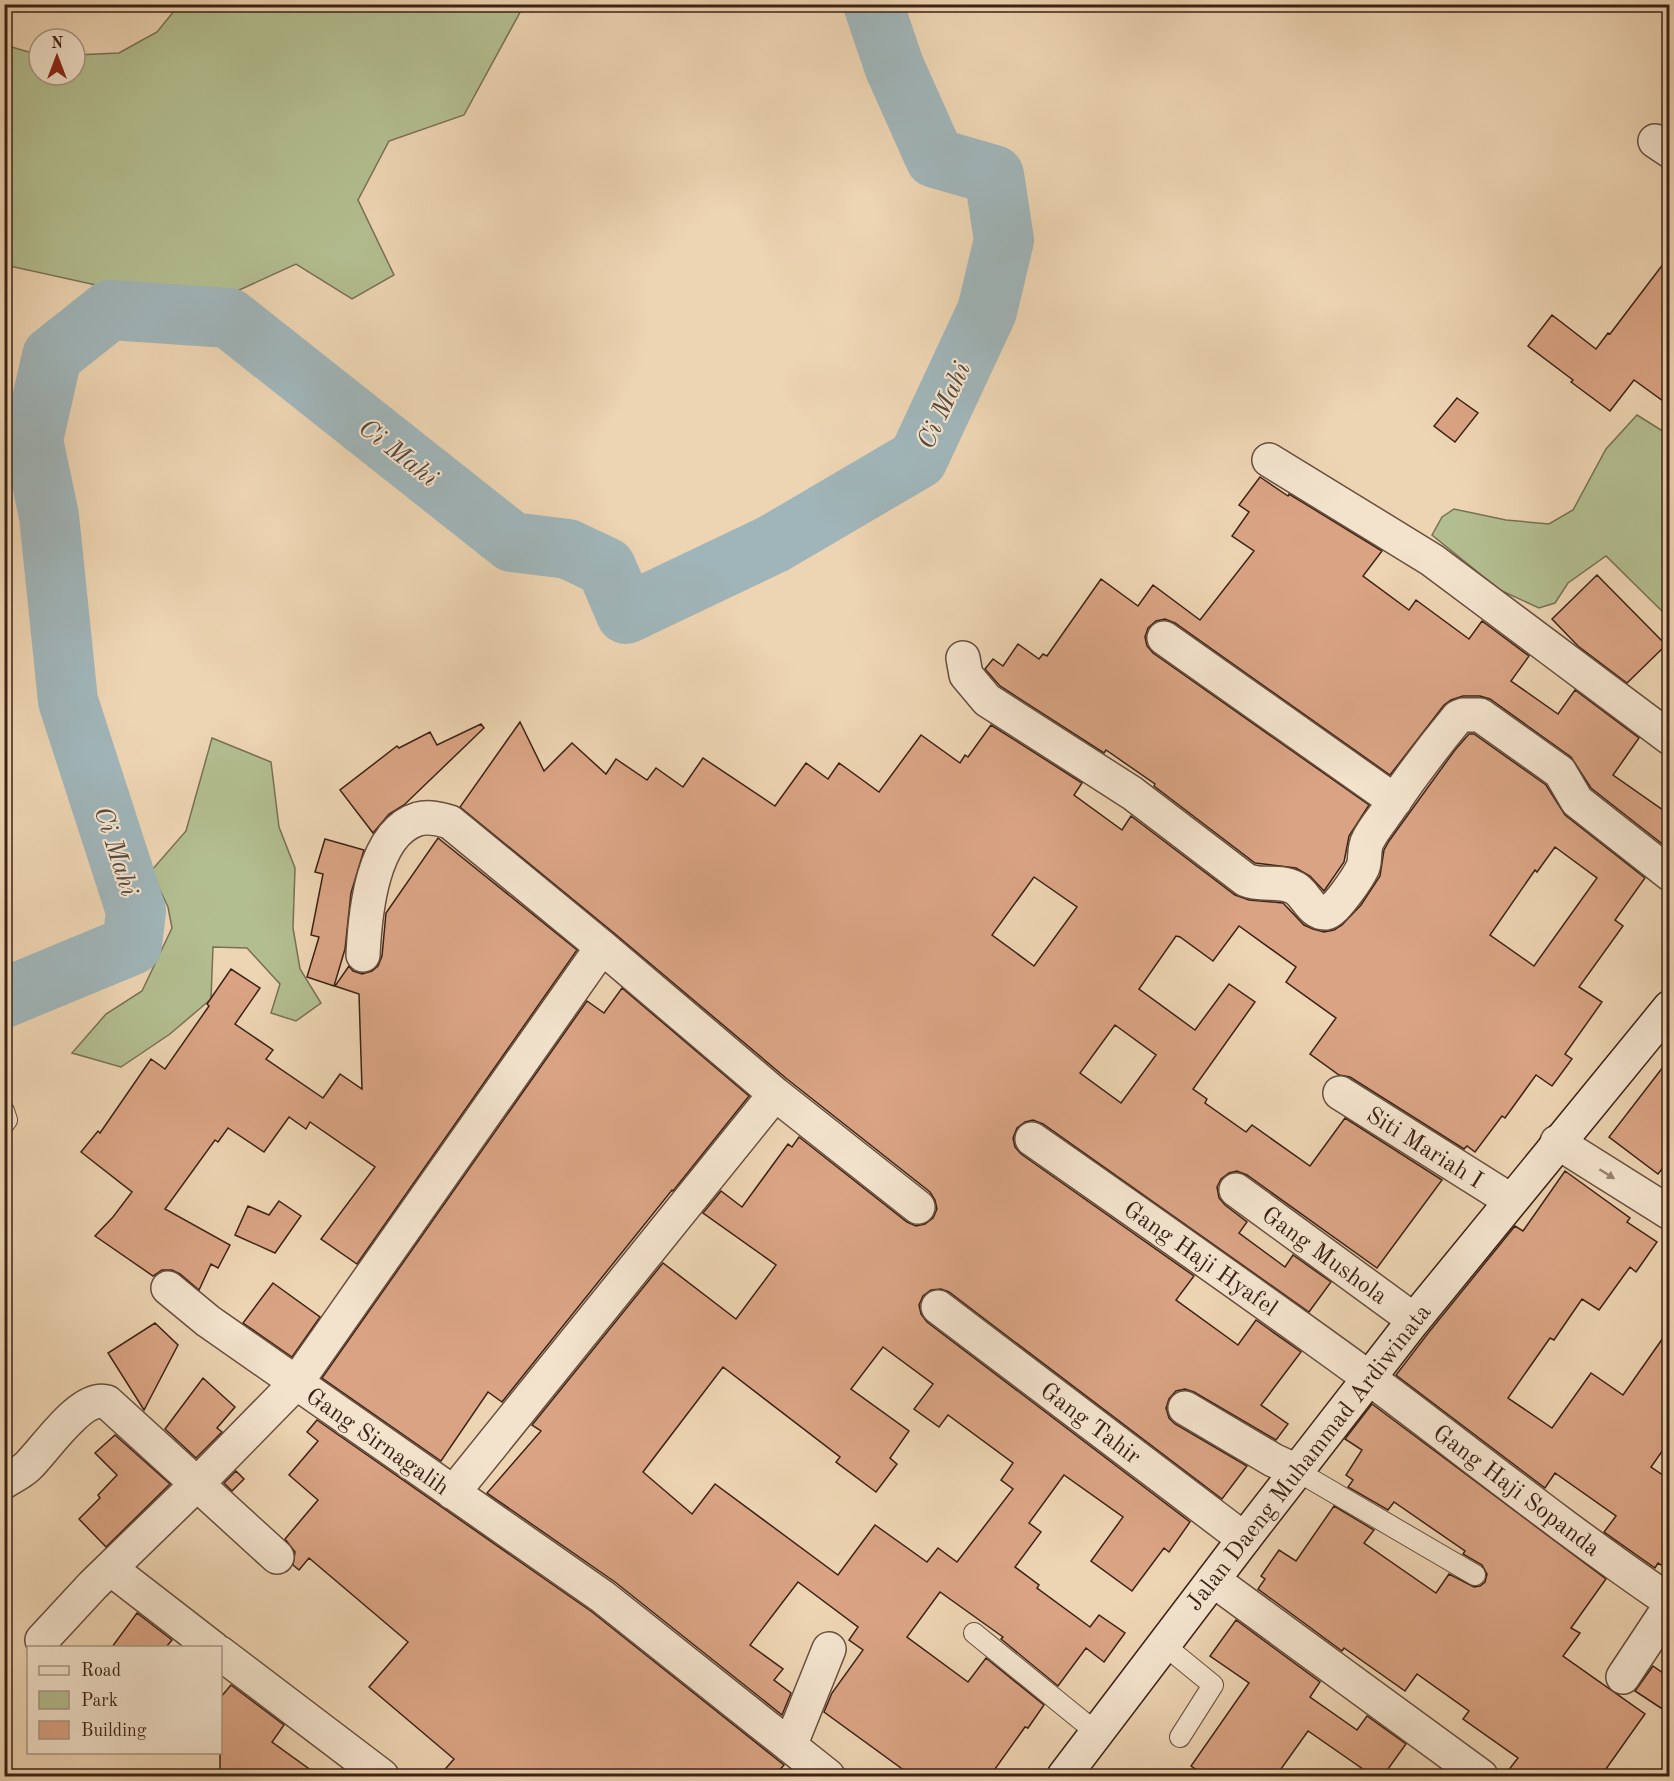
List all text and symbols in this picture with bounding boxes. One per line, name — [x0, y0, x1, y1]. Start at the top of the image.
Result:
north arrow — [27, 27, 87, 87]
text: N — [51, 36, 64, 52]
water label: Ci Mahi — [913, 358, 976, 453]
water label: Ci Mahi — [353, 415, 442, 493]
water label: Ci Mahi — [88, 804, 142, 900]
street label: Siti Mariah I — [1361, 1103, 1486, 1194]
one-way arrow — [1599, 1168, 1615, 1179]
street label: Gang Haji Hyafel — [1119, 1198, 1281, 1322]
street label: Gang Mushola — [1257, 1203, 1391, 1310]
street label: Jalan Daeng Muhammad Ardiwinata — [1183, 1300, 1437, 1616]
street label: Gang Tahir — [1035, 1379, 1145, 1470]
street label: Gang Sirnagalih — [301, 1384, 453, 1501]
street label: Gang Haji Sopanda — [1428, 1421, 1604, 1562]
legend — [27, 1646, 222, 1754]
text: Road — [81, 1662, 121, 1680]
text: Park — [81, 1692, 118, 1710]
text: Building — [81, 1722, 147, 1740]

